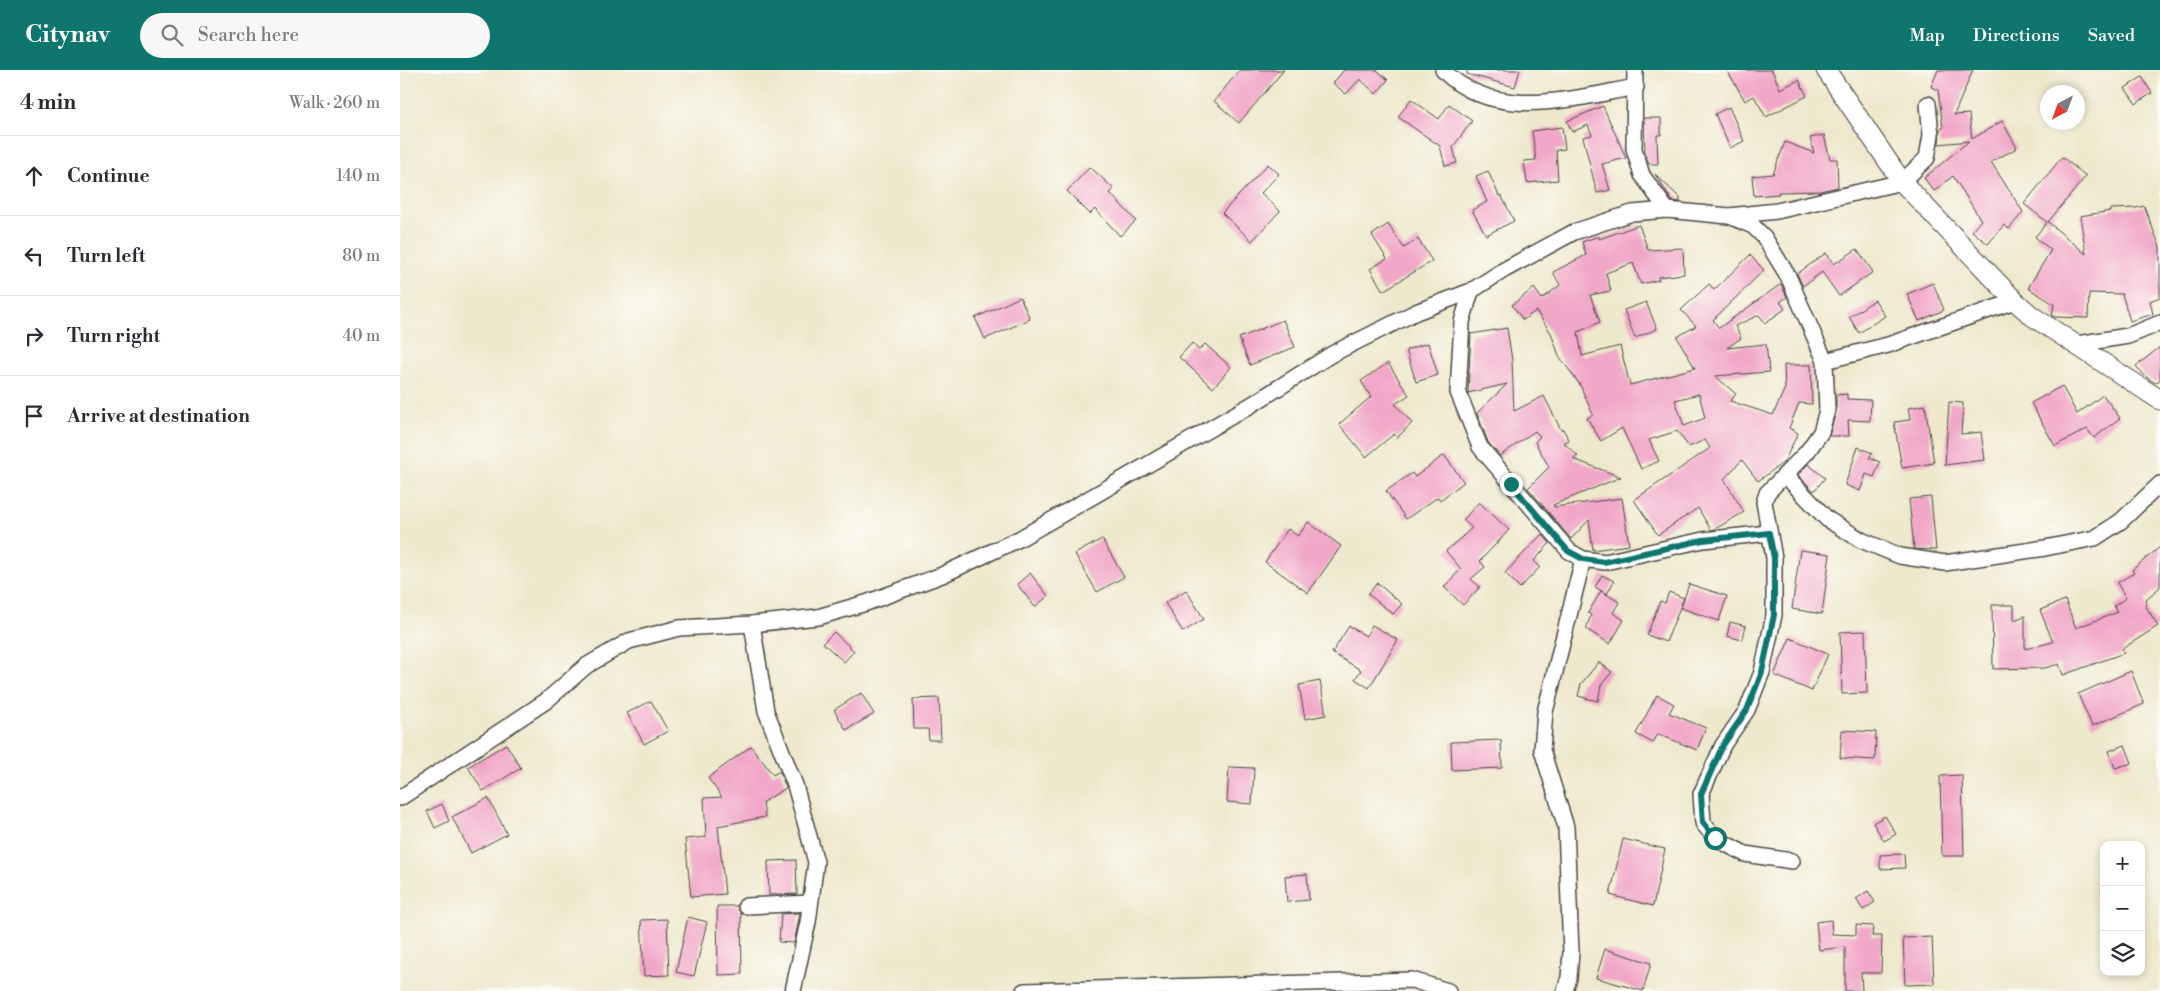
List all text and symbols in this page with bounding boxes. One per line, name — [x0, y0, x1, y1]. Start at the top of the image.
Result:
search box — [140, 13, 490, 58]
text: Citynav — [25, 20, 110, 50]
icon: search — [158, 21, 186, 49]
text: Search here — [198, 23, 299, 47]
text: Map — [1909, 24, 1945, 47]
text: Directions — [1973, 24, 2060, 47]
text: Saved — [2088, 24, 2135, 47]
north arrow — [2040, 85, 2085, 130]
text: 4 min — [20, 90, 76, 116]
text: Walk · 260 m — [289, 93, 380, 113]
icon: ahead — [20, 162, 48, 190]
text: Continue — [67, 164, 150, 188]
text: 140 m — [336, 166, 380, 186]
icon: left — [20, 242, 48, 270]
text: Turn left — [67, 244, 146, 268]
text: 80 m — [342, 246, 380, 266]
icon: right — [20, 322, 48, 350]
text: Turn right — [67, 324, 160, 348]
text: 40 m — [343, 326, 380, 346]
icon: arrive — [20, 402, 48, 430]
text: Arrive at destination — [67, 404, 250, 428]
route end — [1500, 473, 1523, 496]
route start — [1704, 827, 1727, 850]
map controls — [2100, 841, 2145, 976]
button: + — [2100, 841, 2145, 886]
button: − — [2100, 886, 2145, 931]
button: layers — [2100, 931, 2145, 976]

